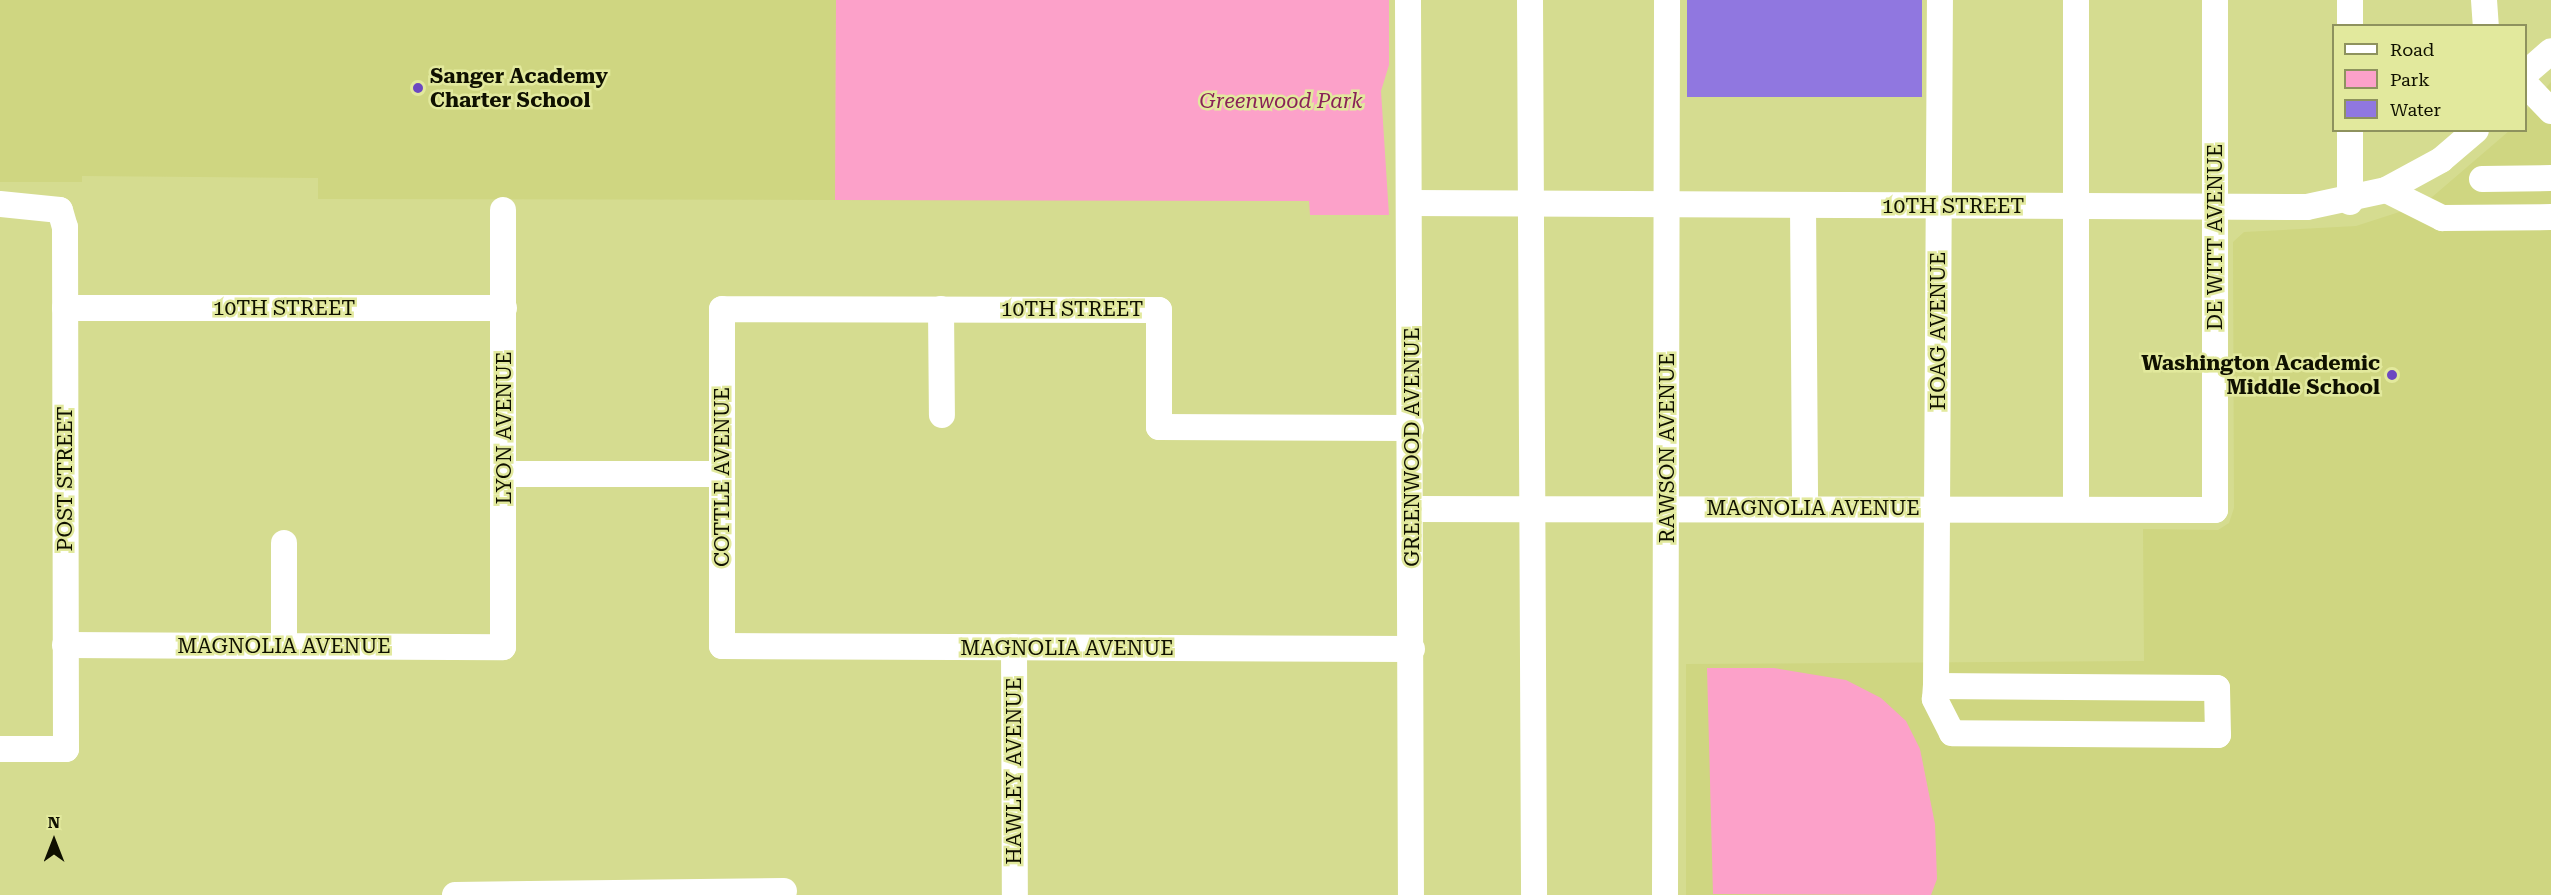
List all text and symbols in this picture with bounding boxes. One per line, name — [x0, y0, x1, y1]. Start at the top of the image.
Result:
legend — [2332, 24, 2527, 132]
text: Road — [2390, 39, 2434, 60]
place label: Sanger Academy Charter School — [430, 63, 608, 113]
text: Park — [2390, 69, 2430, 90]
marker: Sanger Academy Charter School — [411, 81, 425, 95]
park label: Greenwood Park — [1199, 88, 1363, 114]
text: Water — [2390, 99, 2441, 120]
street label: DE WITT AVENUE — [2202, 144, 2228, 330]
street label: 10TH STREET — [1882, 193, 2024, 219]
street label: HOAG AVENUE — [1925, 252, 1951, 410]
street label: 10TH STREET — [213, 295, 355, 321]
street label: 10TH STREET — [1001, 296, 1143, 322]
street label: GREENWOOD AVENUE — [1399, 327, 1425, 567]
place label: Washington Academic Middle School — [2141, 350, 2380, 400]
street label: LYON AVENUE — [491, 351, 517, 505]
street label: RAWSON AVENUE — [1654, 353, 1680, 543]
marker: Washington Academic Middle School — [2385, 368, 2399, 382]
street label: COTTLE AVENUE — [709, 387, 735, 567]
street label: POST STREET — [52, 407, 78, 551]
street label: MAGNOLIA AVENUE — [1706, 495, 1920, 521]
street label: MAGNOLIA AVENUE — [177, 633, 391, 659]
street label: MAGNOLIA AVENUE — [960, 635, 1174, 661]
street label: HAWLEY AVENUE — [1001, 677, 1027, 865]
north arrow — [24, 811, 84, 871]
text: N — [48, 813, 60, 832]

